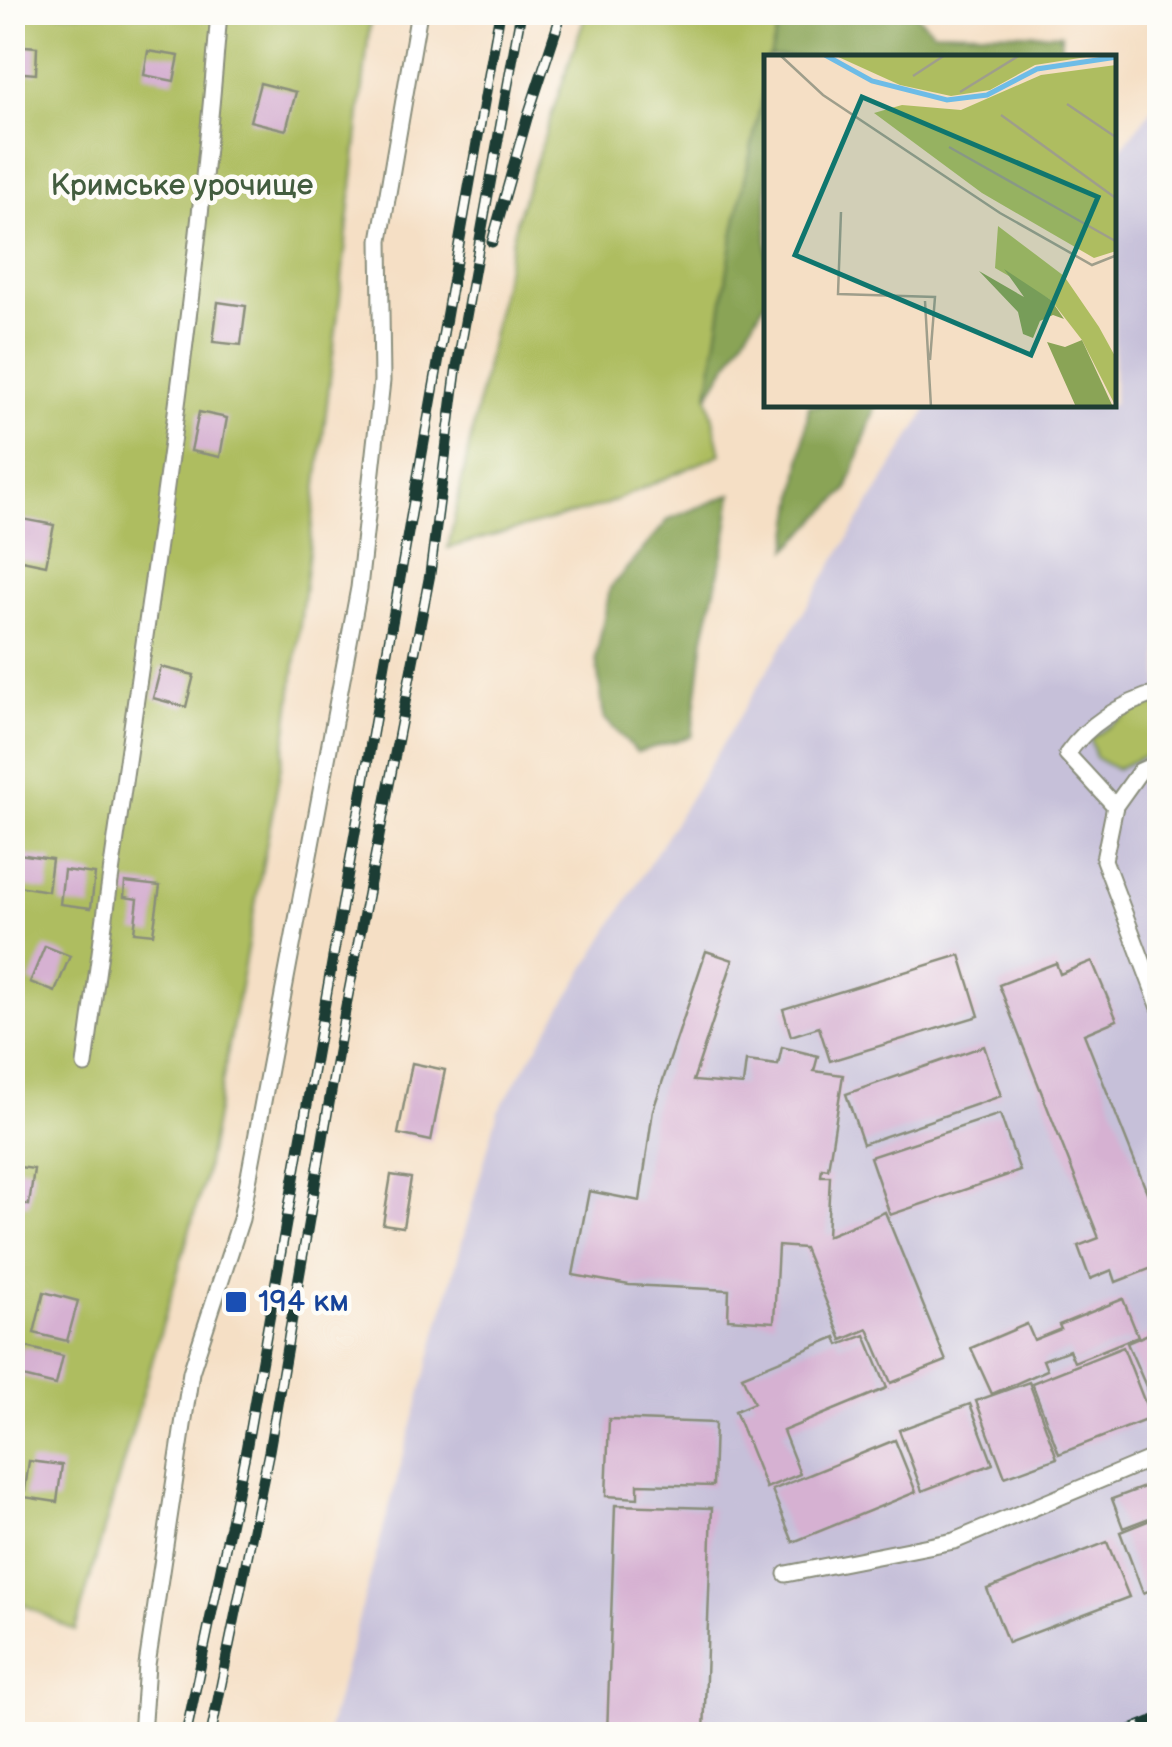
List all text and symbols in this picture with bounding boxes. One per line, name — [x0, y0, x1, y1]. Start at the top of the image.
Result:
inset map — [764, 55, 1117, 408]
park label: Кримське урочище — [50, 168, 314, 204]
place label: 194 км — [258, 1284, 349, 1320]
marker: 194 км — [223, 1289, 249, 1315]

